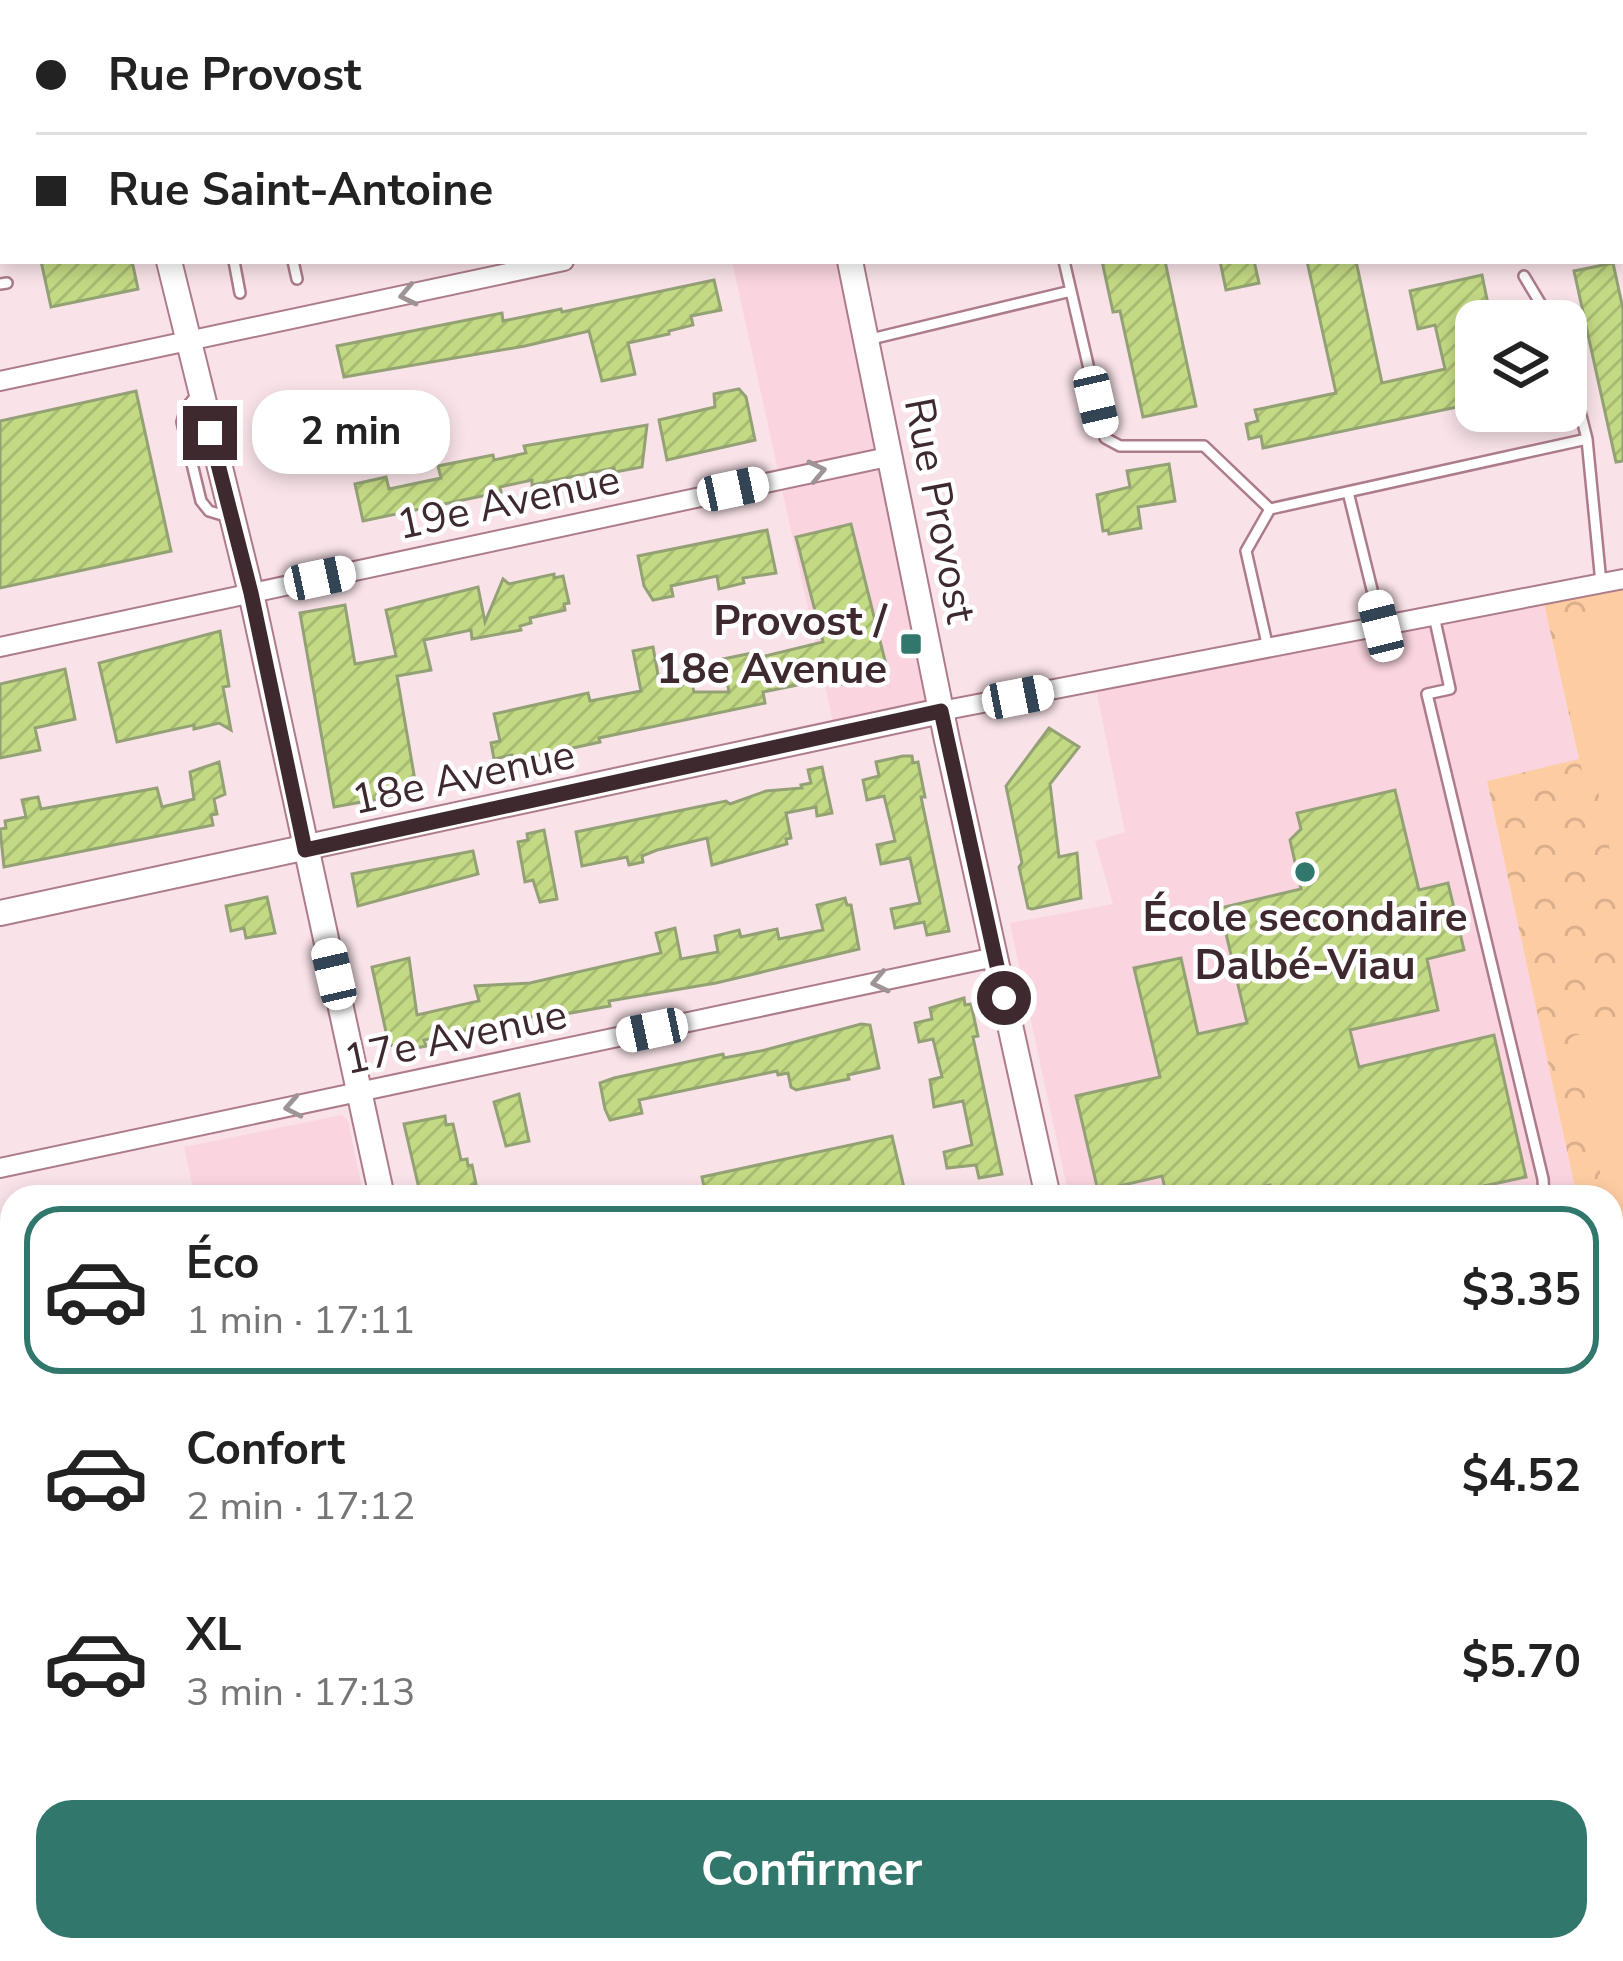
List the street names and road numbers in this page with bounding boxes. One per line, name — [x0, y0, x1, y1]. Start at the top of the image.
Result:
street label: Rue Provost — [890, 393, 989, 628]
street label: 19e Avenue — [392, 451, 625, 554]
street label: 18e Avenue — [347, 726, 580, 829]
street label: 17e Avenue — [339, 986, 572, 1089]

